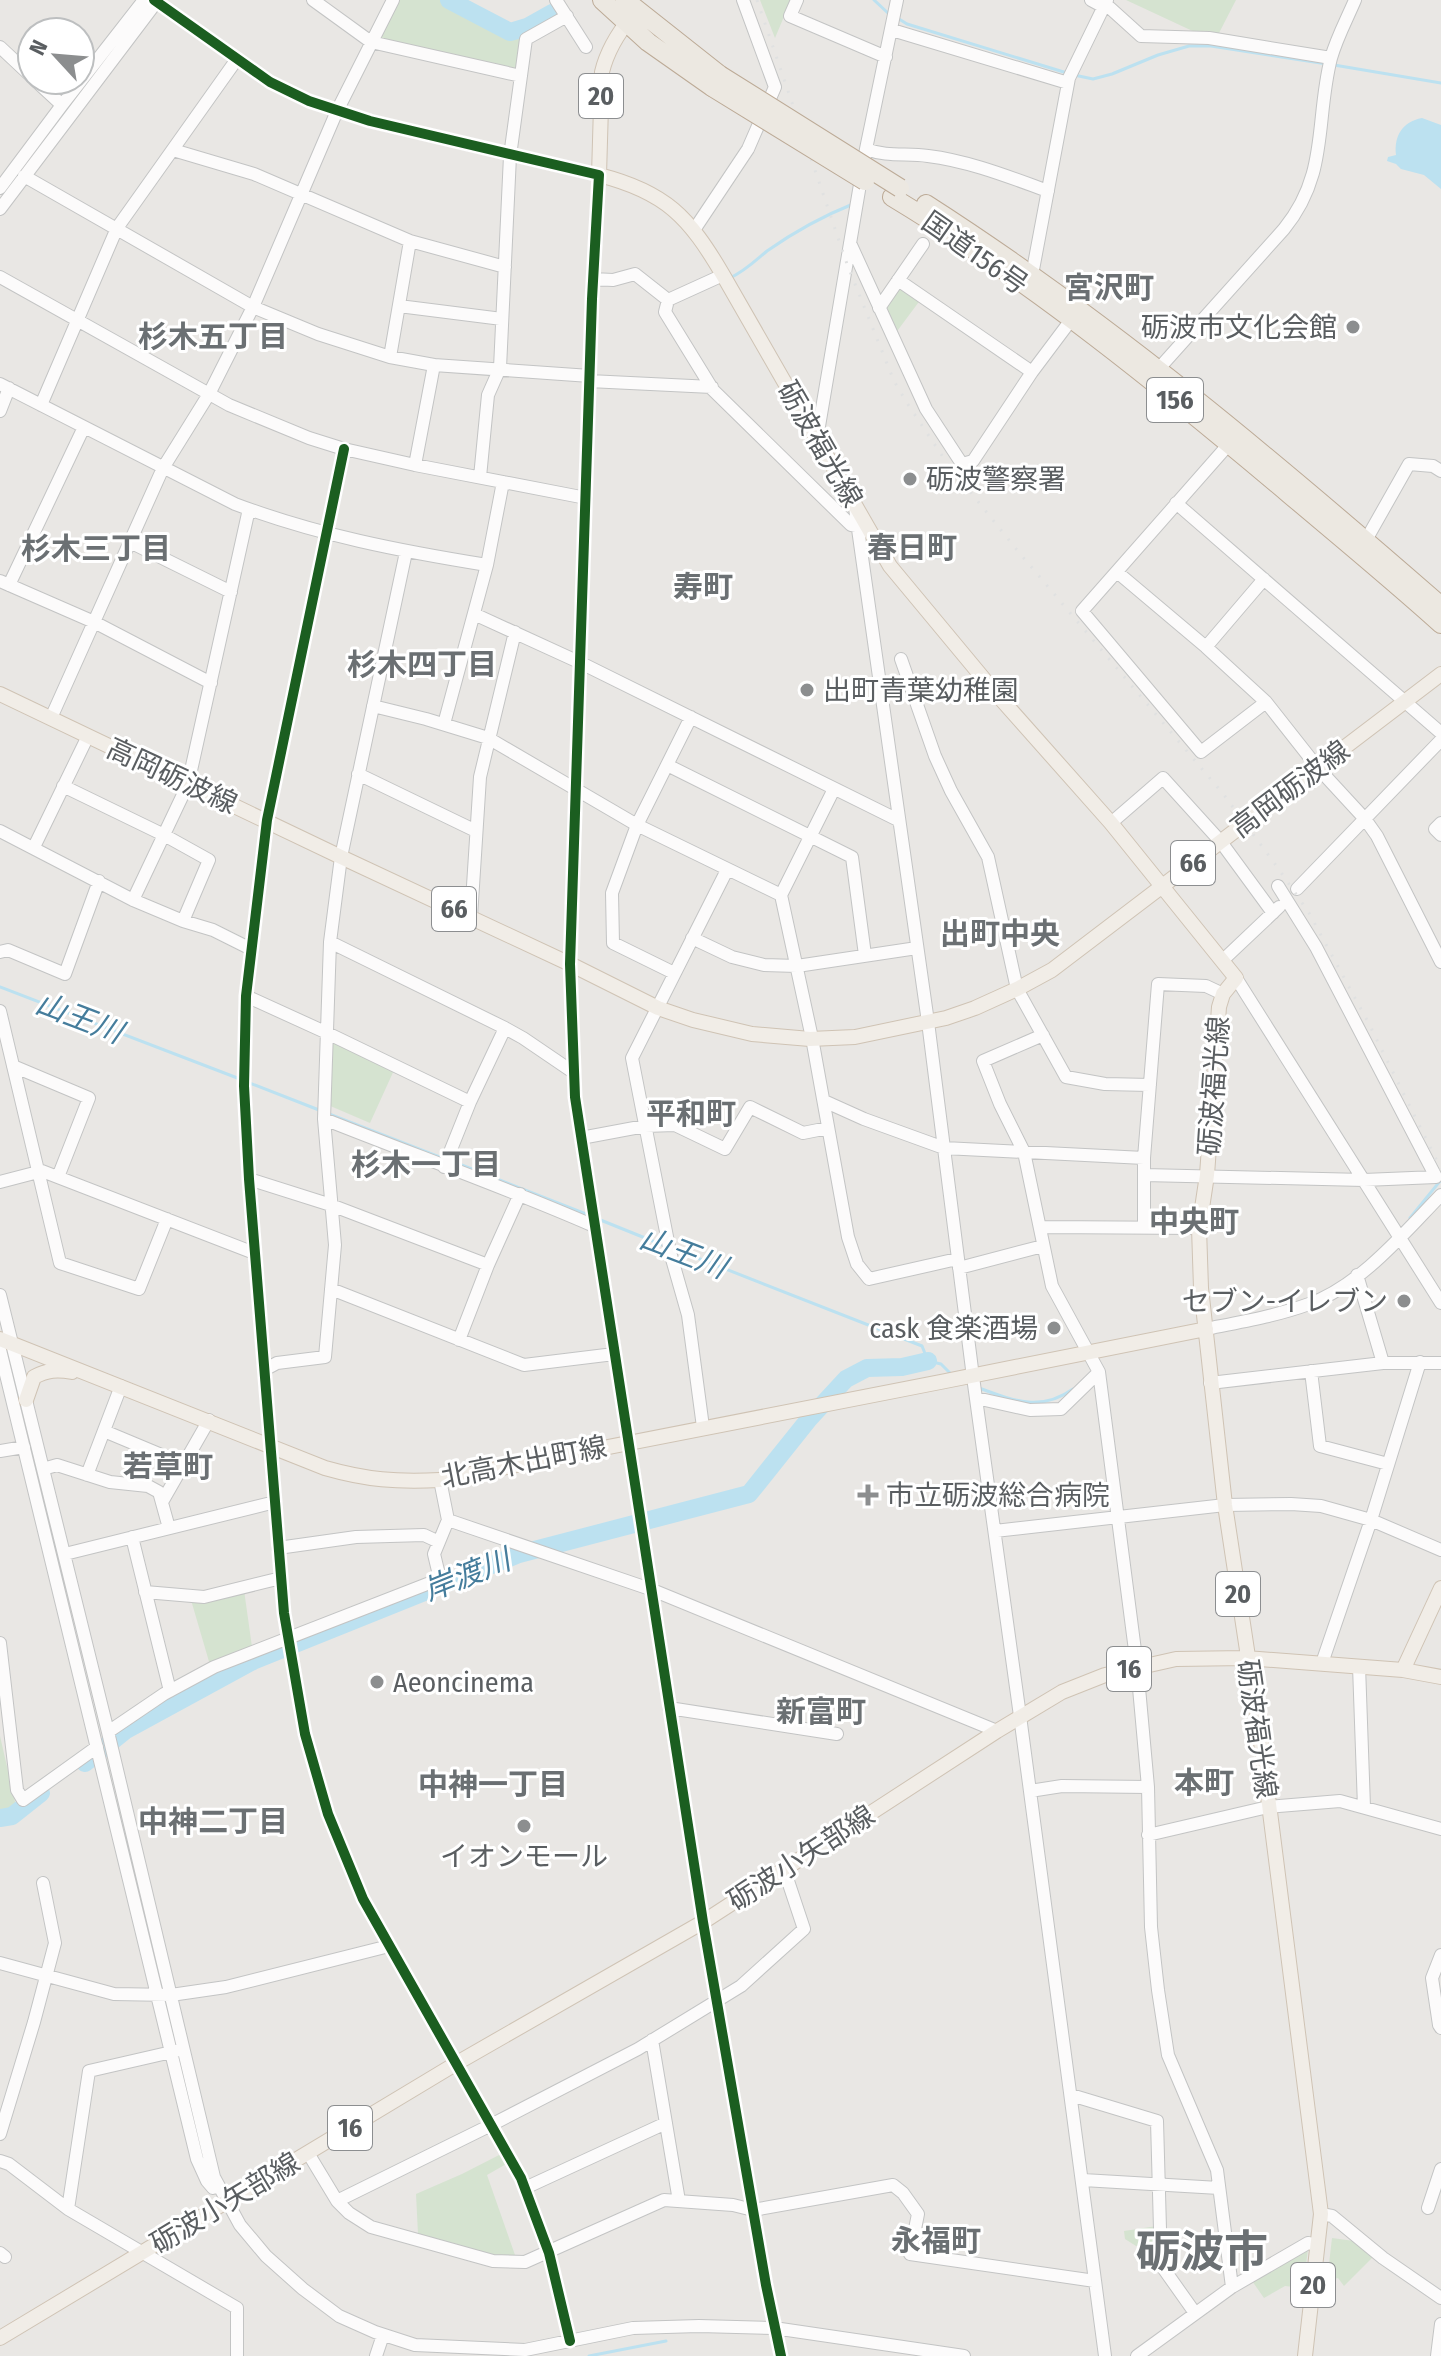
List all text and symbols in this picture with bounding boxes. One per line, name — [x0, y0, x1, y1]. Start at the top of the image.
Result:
north arrow — [16, 16, 96, 96]
text: N — [23, 36, 53, 59]
road number: 20 — [579, 74, 623, 118]
street label: 国道156号 — [916, 205, 1034, 301]
district label: 宮沢町 — [1064, 270, 1154, 306]
place label: 砺波市文化会館 — [1141, 311, 1337, 344]
marker: 砺波市文化会館 — [1344, 318, 1362, 336]
district label: 杉木五丁目 — [138, 319, 288, 355]
street label: 砺波福光線 — [771, 375, 869, 513]
road number: 156 — [1147, 378, 1203, 422]
place label: 砺波警察署 — [926, 463, 1066, 496]
marker: 砺波警察署 — [901, 470, 919, 488]
district label: 春日町 — [867, 530, 957, 566]
district label: 杉木三丁目 — [21, 531, 171, 567]
district label: 寿町 — [673, 569, 733, 605]
district label: 杉木四丁目 — [347, 647, 497, 683]
place label: 出町青葉幼稚園 — [823, 674, 1019, 707]
marker: 出町青葉幼稚園 — [798, 681, 816, 699]
street label: 高岡砺波線 — [102, 731, 242, 821]
street label: 高岡砺波線 — [1224, 734, 1356, 844]
road number: 66 — [1171, 841, 1215, 885]
road number: 66 — [432, 887, 476, 931]
district label: 出町中央 — [940, 916, 1060, 952]
water label: 山王川 — [31, 985, 130, 1052]
street label: 砺波福光線 — [1193, 1015, 1235, 1157]
district label: 平和町 — [646, 1096, 736, 1132]
district label: 杉木一丁目 — [351, 1147, 501, 1183]
district label: 中央町 — [1149, 1204, 1239, 1240]
water label: 山王川 — [635, 1220, 734, 1287]
place label: セブン-イレブン — [1182, 1285, 1388, 1318]
marker: セブン-イレブン — [1395, 1292, 1413, 1310]
place label: cask 食楽酒場 — [869, 1312, 1038, 1345]
marker: cask 食楽酒場 — [1045, 1319, 1063, 1337]
street label: 北高木出町線 — [438, 1430, 610, 1494]
district label: 若草町 — [123, 1449, 213, 1485]
place label: 市立砺波総合病院 — [886, 1479, 1110, 1512]
marker: 市立砺波総合病院 — [857, 1484, 879, 1506]
water label: 岸渡川 — [419, 1540, 518, 1609]
road number: 20 — [1216, 1572, 1260, 1616]
road number: 16 — [1107, 1647, 1151, 1691]
street label: 砺波福光線 — [1231, 1657, 1283, 1801]
place label: Aeoncinema — [393, 1666, 534, 1699]
marker: Aeoncinema — [368, 1673, 386, 1691]
district label: 新富町 — [776, 1694, 866, 1730]
district label: 本町 — [1174, 1765, 1234, 1801]
district label: 中神一丁目 — [418, 1767, 568, 1803]
street label: 砺波小矢部線 — [722, 1798, 880, 1918]
district label: 中神二丁目 — [138, 1804, 288, 1840]
marker: イオンモール — [515, 1817, 533, 1835]
place label: イオンモール — [440, 1840, 608, 1873]
road number: 16 — [328, 2106, 372, 2150]
street label: 砺波小矢部線 — [144, 2146, 306, 2260]
district label: 永福町 — [891, 2223, 981, 2259]
district label: 砺波市 — [1136, 2226, 1268, 2279]
road number: 20 — [1291, 2263, 1335, 2307]

